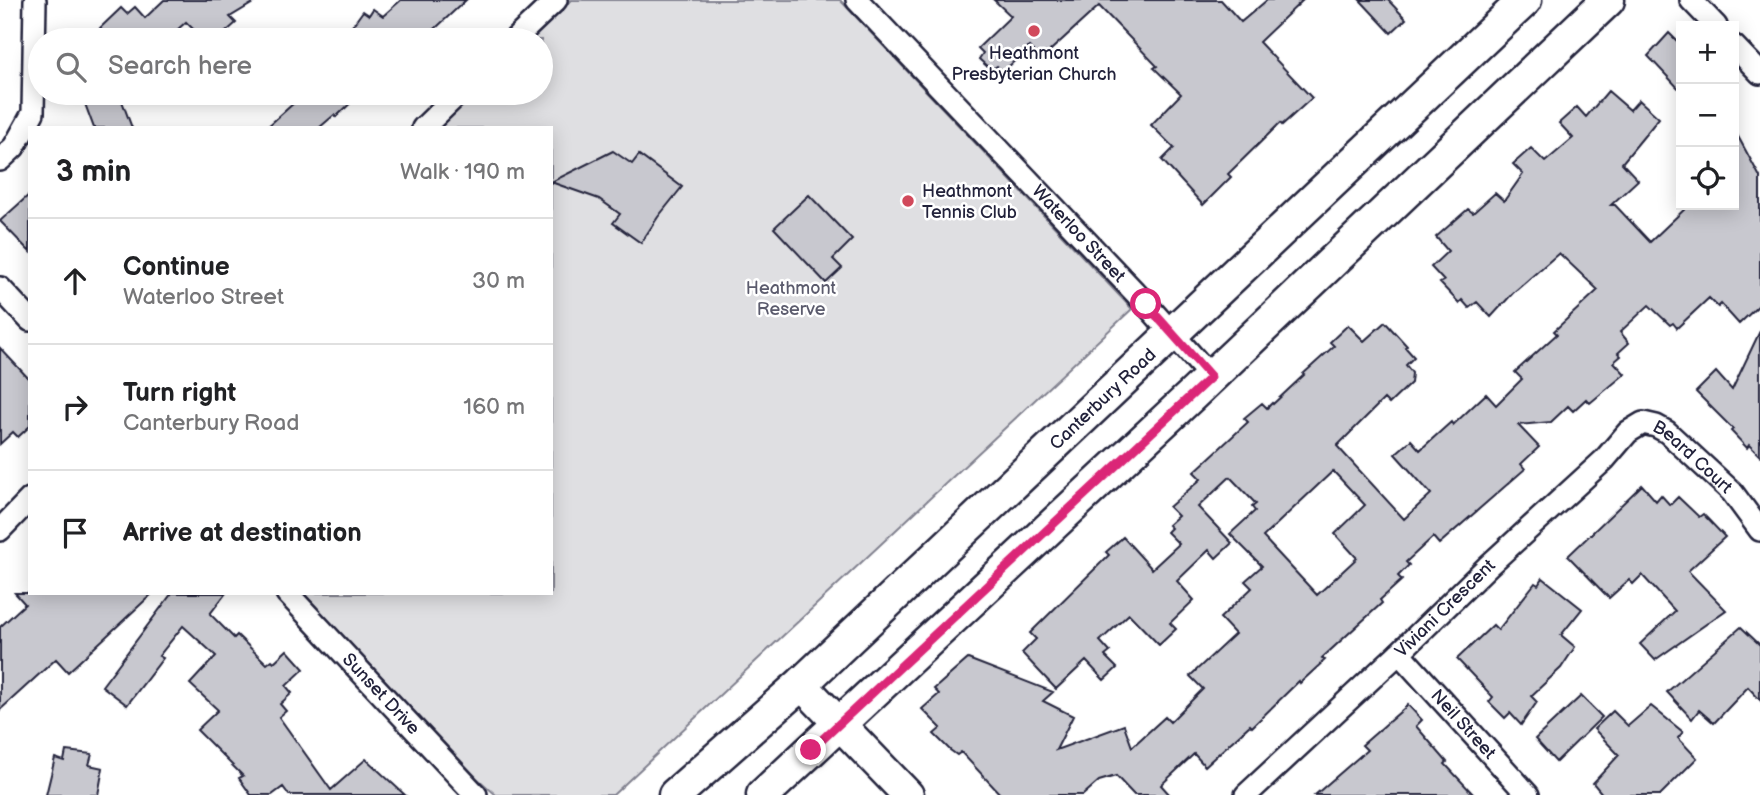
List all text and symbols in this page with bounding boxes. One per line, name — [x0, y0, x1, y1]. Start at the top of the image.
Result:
map controls — [1676, 21, 1739, 210]
button: + — [1676, 21, 1739, 84]
marker: Heathmont Presbyterian Church — [1026, 23, 1042, 39]
search box — [28, 28, 553, 105]
place label: Heathmont Presbyterian Church — [951, 43, 1117, 85]
icon: search — [52, 48, 90, 86]
text: Search here — [108, 51, 252, 82]
button: − — [1676, 84, 1739, 147]
button: locate — [1676, 147, 1739, 210]
text: 3 min — [56, 154, 131, 190]
text: Walk · 190 m — [400, 158, 525, 186]
place label: Heathmont Tennis Club — [922, 181, 1017, 223]
street label: Waterloo Street — [1027, 181, 1130, 287]
marker: Heathmont Tennis Club — [900, 193, 916, 209]
text: Continue — [123, 252, 230, 283]
icon: ahead — [56, 262, 94, 300]
text: 30 m — [472, 267, 525, 295]
park label: Heathmont Reserve — [746, 278, 837, 320]
text: Waterloo Street — [123, 283, 284, 311]
route start — [1130, 288, 1161, 319]
street label: Canterbury Road — [1046, 344, 1161, 454]
text: Turn right — [123, 378, 236, 409]
icon: right — [56, 388, 94, 426]
text: 160 m — [463, 393, 525, 421]
text: Canterbury Road — [123, 409, 299, 437]
street label: Beard Court — [1649, 416, 1737, 498]
icon: arrive — [56, 514, 94, 552]
text: Arrive at destination — [123, 518, 362, 549]
street label: Viviani Crescent — [1391, 555, 1500, 662]
street label: Sunset Drive — [338, 649, 424, 739]
street label: Neil Street — [1426, 685, 1500, 764]
route end — [795, 734, 826, 765]

